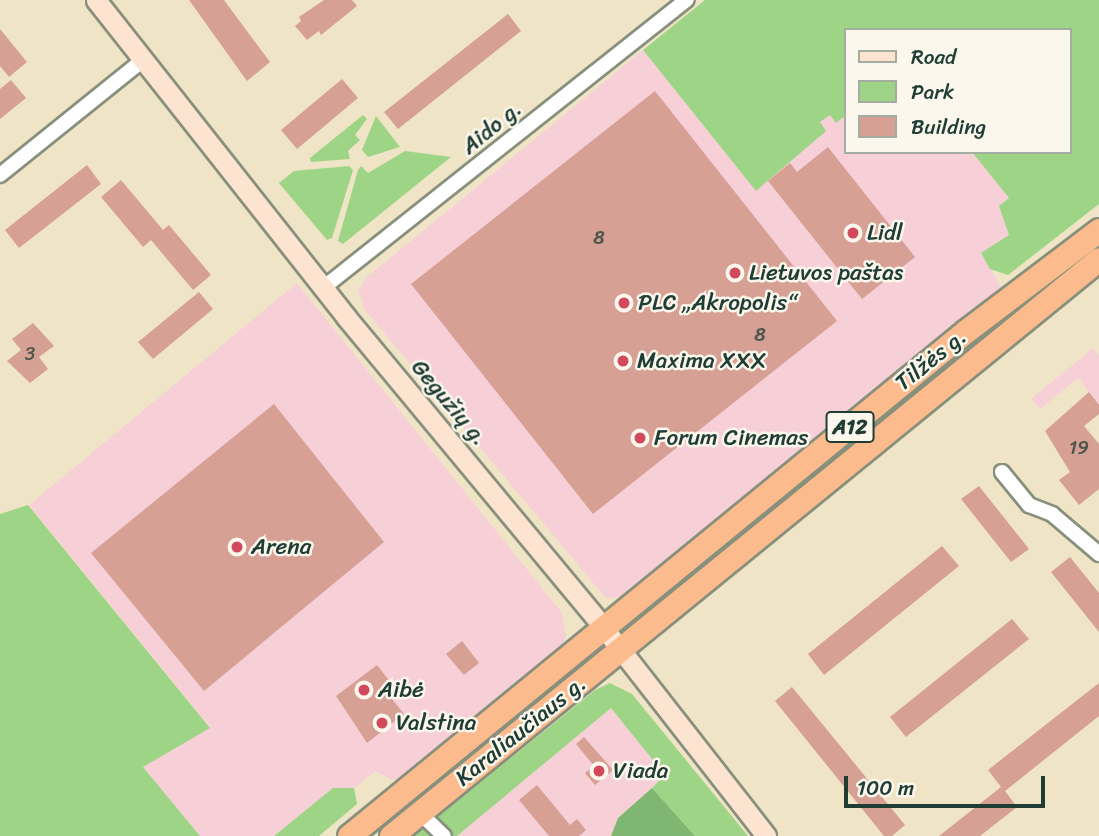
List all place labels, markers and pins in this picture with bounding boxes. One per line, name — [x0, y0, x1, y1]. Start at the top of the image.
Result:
place label: Lidl — [867, 219, 903, 247]
marker: Lidl — [845, 225, 861, 241]
place label: Lietuvos paštas — [749, 259, 903, 287]
marker: Lietuvos paštas — [727, 265, 743, 281]
place label: PLC „Akropolis“ — [638, 289, 796, 317]
marker: PLC „Akropolis“ — [616, 295, 632, 311]
place label: Maxima XXX — [637, 347, 766, 375]
marker: Maxima XXX — [615, 353, 631, 369]
place label: Forum Cinemas — [654, 424, 807, 452]
marker: Forum Cinemas — [632, 430, 648, 446]
place label: Arena — [251, 533, 311, 561]
marker: Arena — [229, 539, 245, 555]
place label: Aibė — [378, 676, 424, 704]
marker: Aibė — [356, 682, 372, 698]
place label: Valstina — [396, 709, 476, 737]
marker: Valstina — [374, 715, 390, 731]
place label: Viada — [613, 757, 668, 785]
marker: Viada — [591, 763, 607, 779]

